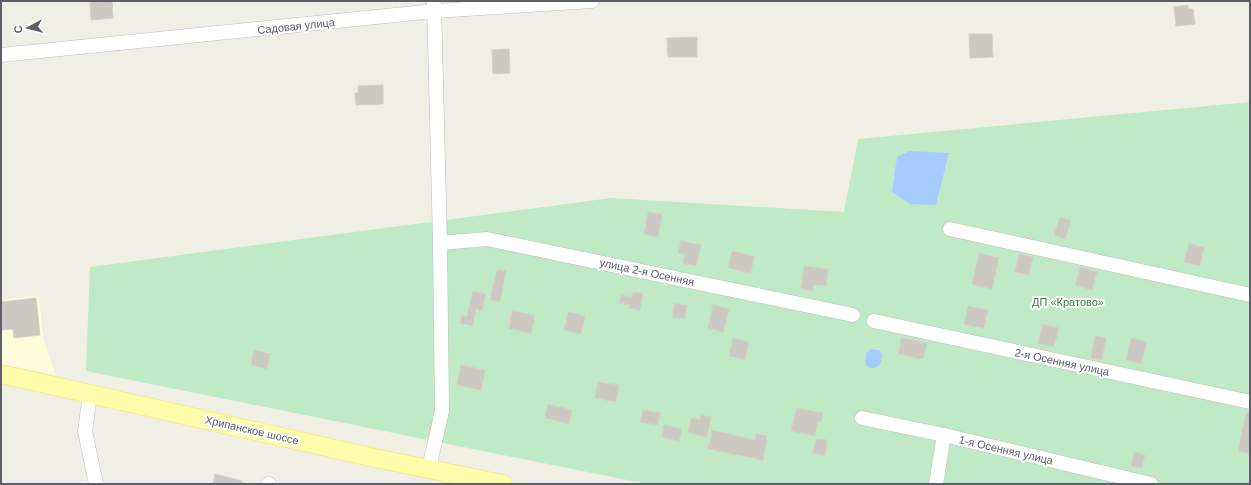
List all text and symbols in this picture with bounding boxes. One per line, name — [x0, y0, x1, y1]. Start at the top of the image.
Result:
north arrow — [8, 8, 48, 48]
street label: Садовая улица — [257, 16, 336, 36]
text: С — [12, 24, 25, 34]
street label: улица 2-я Осенняя — [599, 256, 695, 288]
park label: ДП «Кратово» — [1032, 296, 1104, 308]
street label: 2-я Осенняя улица — [1014, 346, 1111, 378]
street label: Хрипанское шоссе — [204, 413, 300, 447]
street label: 1-я Осенняя улица — [958, 433, 1055, 467]

